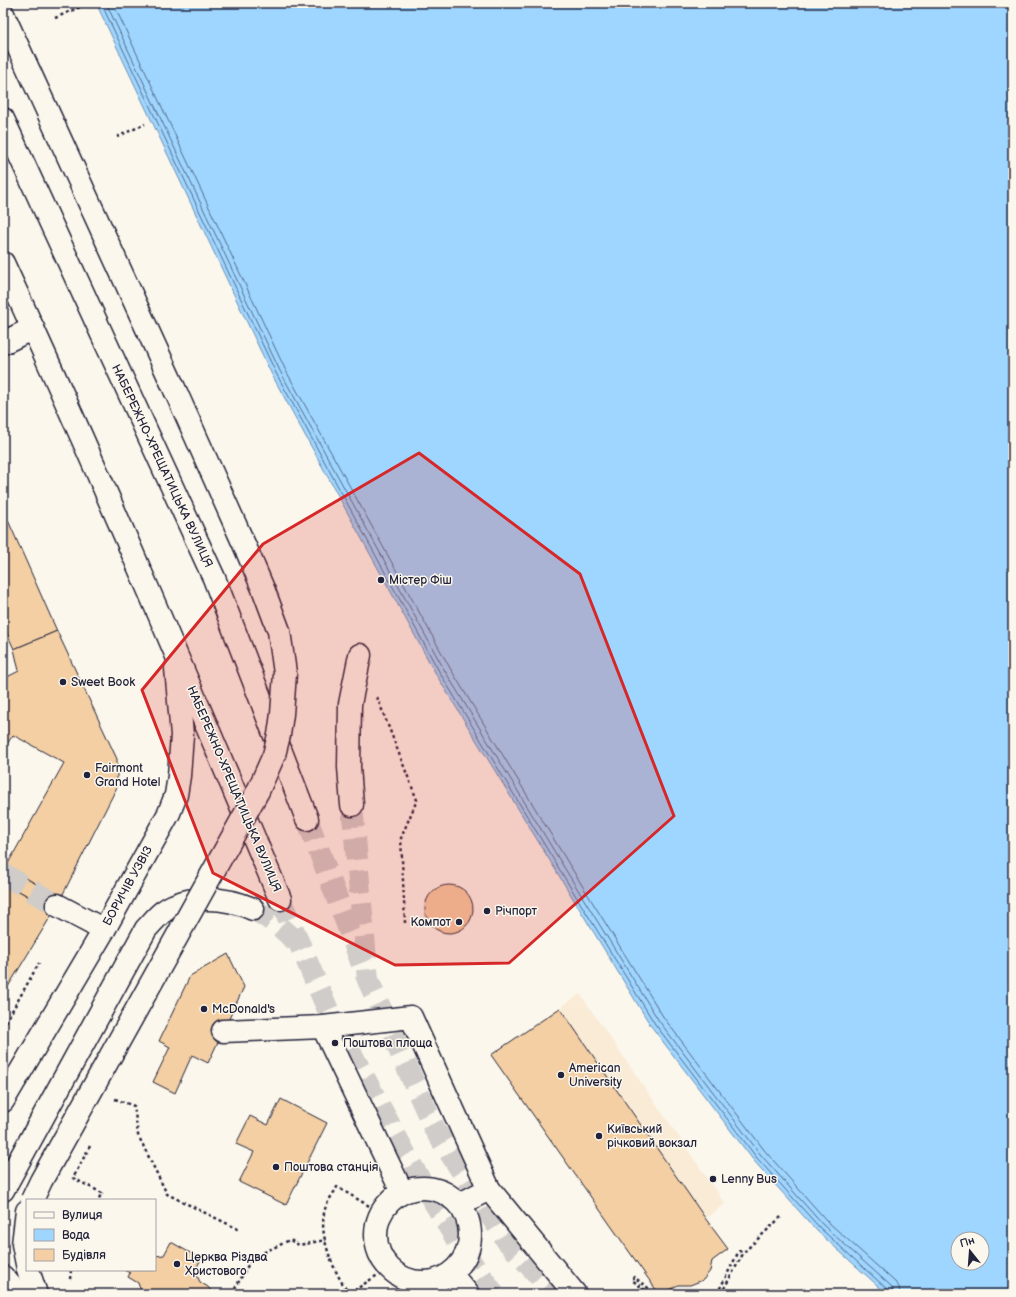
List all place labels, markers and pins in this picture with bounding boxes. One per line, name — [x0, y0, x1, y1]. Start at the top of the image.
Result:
place label: Містер Фіш — [389, 573, 452, 588]
marker: Містер Фіш — [376, 575, 386, 585]
place label: Sweet Book — [71, 675, 135, 690]
marker: Sweet Book — [58, 677, 68, 687]
place label: Fairmont Grand Hotel — [95, 761, 160, 790]
marker: Fairmont Grand Hotel — [82, 770, 92, 780]
place label: Річпорт — [495, 904, 537, 919]
marker: Річпорт — [482, 906, 492, 916]
place label: Компот — [411, 915, 451, 930]
marker: Компот — [454, 917, 464, 927]
place label: McDonald's — [212, 1002, 275, 1017]
marker: McDonald's — [199, 1004, 209, 1014]
place label: Поштова площа — [343, 1036, 433, 1051]
marker: Поштова площа — [330, 1038, 340, 1048]
place label: American University — [569, 1061, 622, 1090]
marker: American University — [556, 1070, 566, 1080]
place label: Київський річковий вокзал — [607, 1122, 697, 1151]
marker: Київський річковий вокзал — [594, 1131, 604, 1141]
place label: Поштова станція — [284, 1160, 379, 1175]
marker: Поштова станція — [271, 1162, 281, 1172]
place label: Lenny Bus — [721, 1172, 777, 1187]
marker: Lenny Bus — [708, 1174, 718, 1184]
place label: Церква Різдва Христового — [185, 1250, 268, 1279]
marker: Церква Різдва Христового — [172, 1259, 182, 1269]

